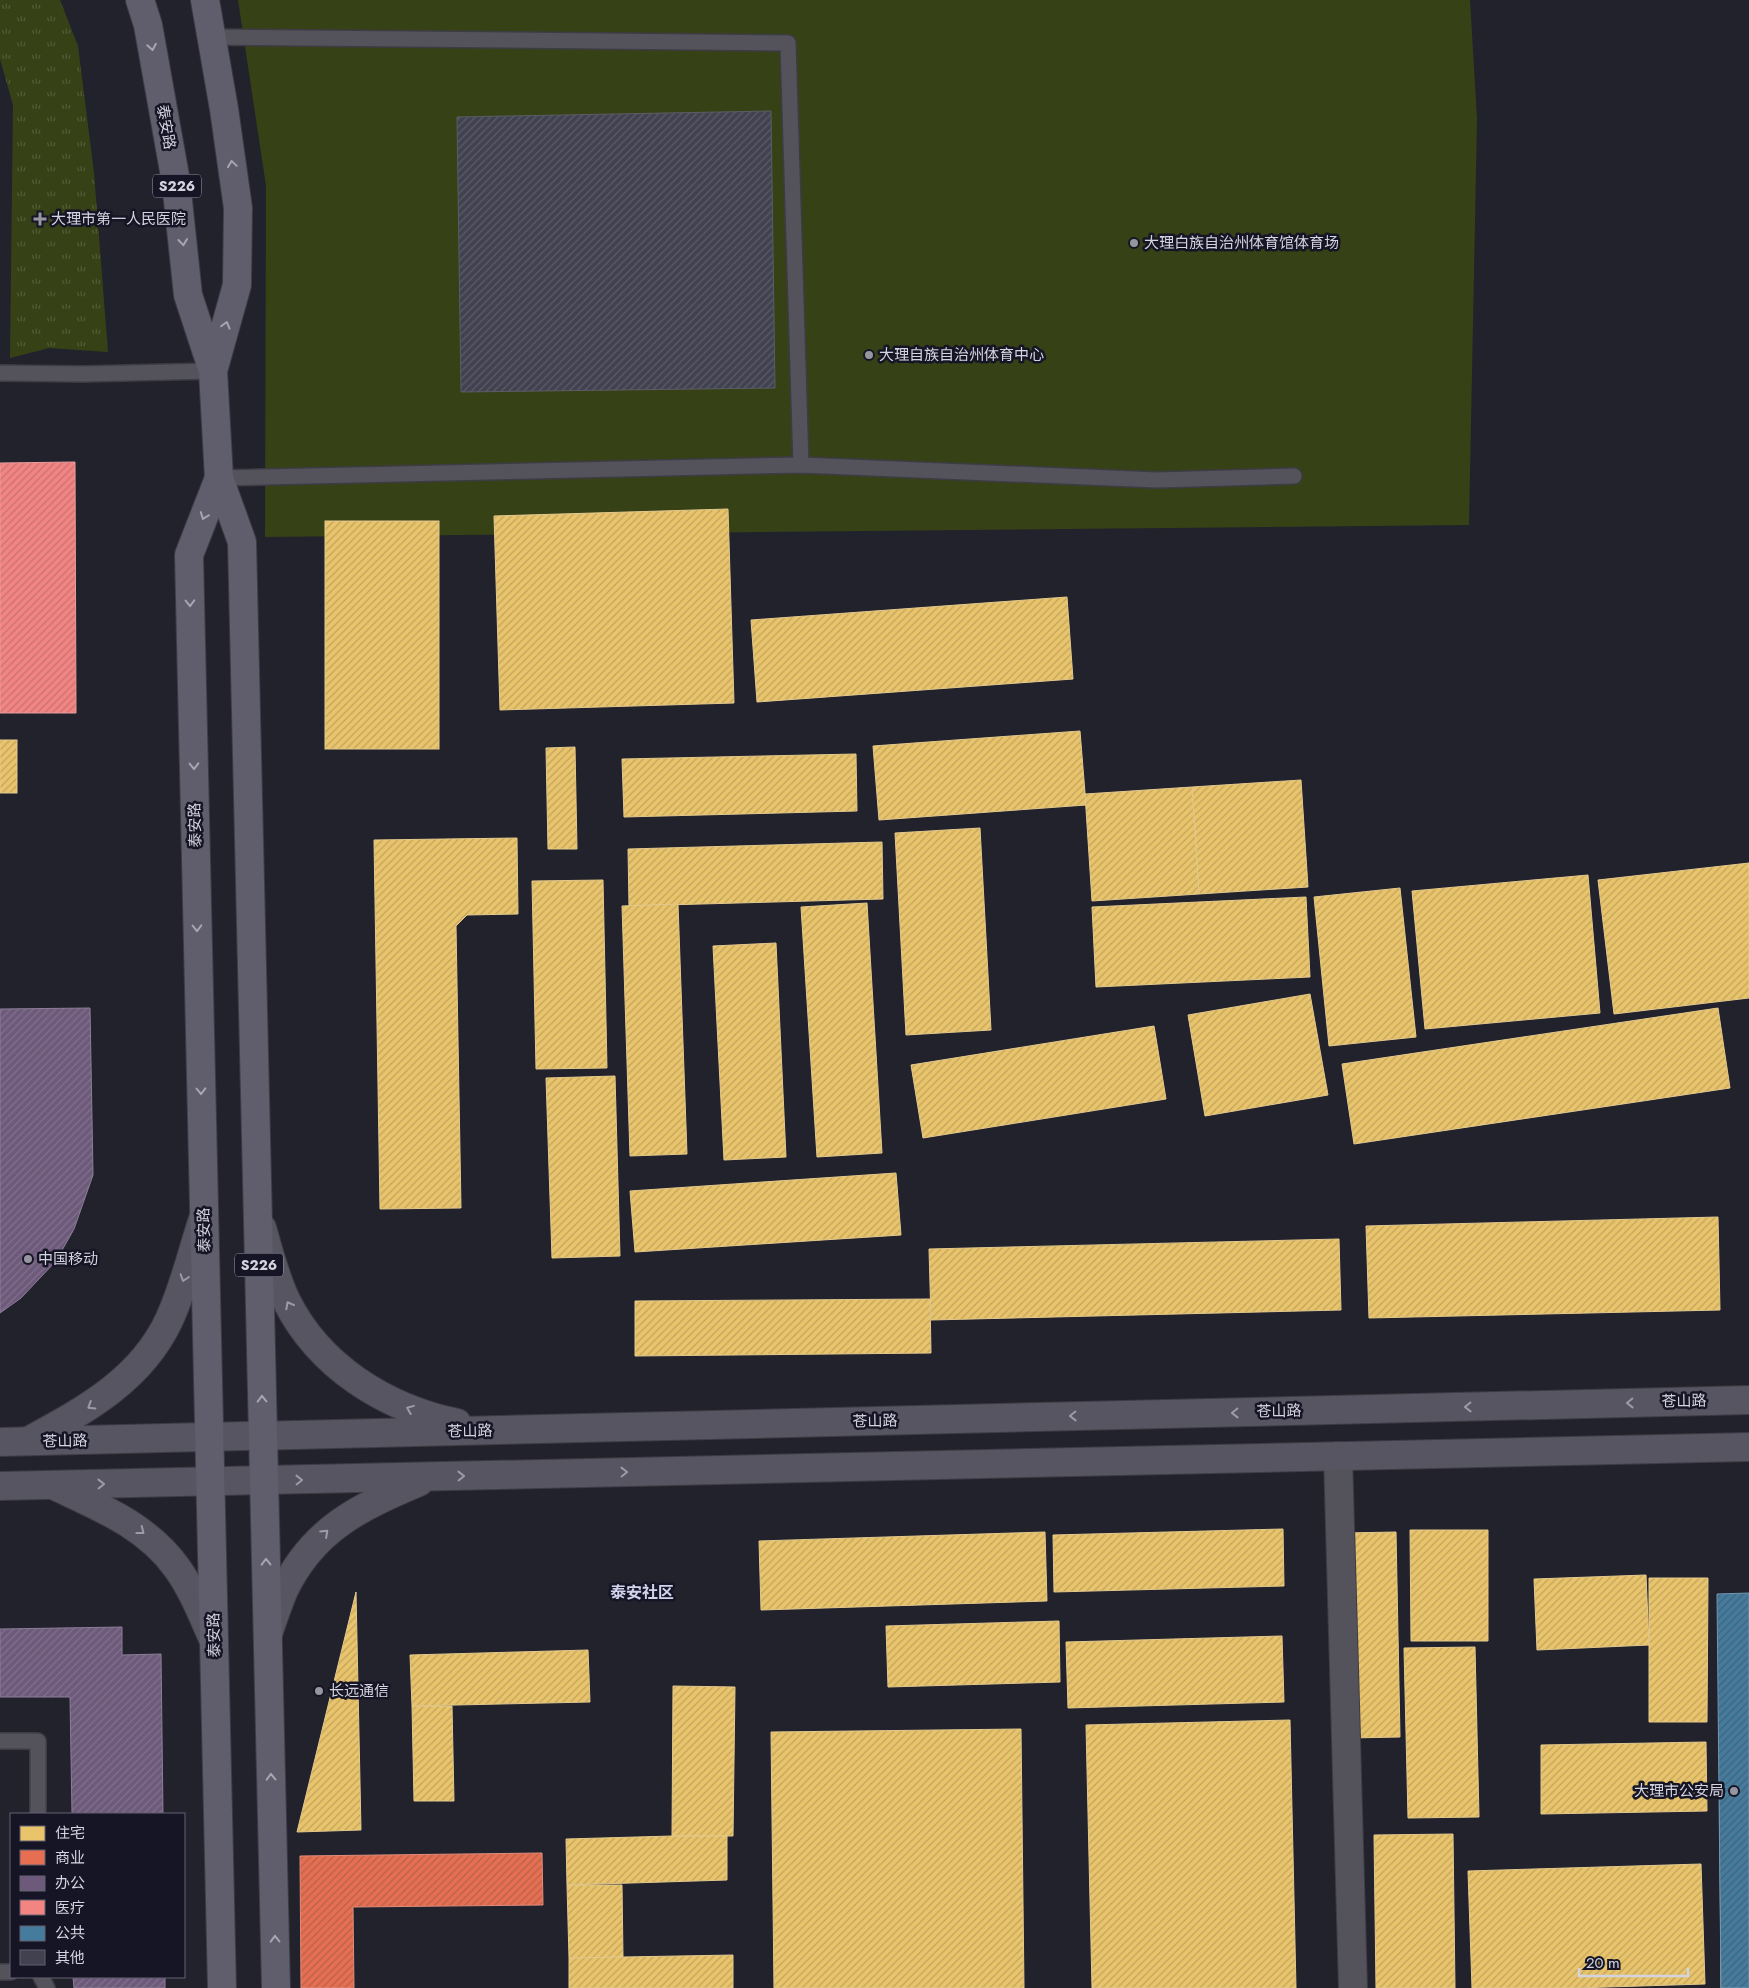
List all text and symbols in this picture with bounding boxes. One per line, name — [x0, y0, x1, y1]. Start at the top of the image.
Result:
one-way arrow — [147, 43, 157, 51]
street label: 泰安路 — [151, 103, 181, 151]
one-way arrow — [227, 160, 238, 168]
road number: S226 — [153, 175, 201, 198]
place label: 大理市第一人民医院 — [51, 208, 186, 230]
marker: 大理市第一人民医院 — [33, 212, 47, 226]
place label: 大理白族自治州体育馆体育场 — [1144, 232, 1339, 254]
marker: 大理白族自治州体育馆体育场 — [1128, 237, 1140, 249]
one-way arrow — [177, 238, 188, 246]
one-way arrow — [221, 321, 231, 329]
place label: 大理自族自治州体育中心 — [879, 344, 1044, 366]
marker: 大理自族自治州体育中心 — [863, 349, 875, 361]
one-way arrow — [200, 511, 210, 520]
one-way arrow — [185, 600, 195, 608]
one-way arrow — [188, 762, 199, 770]
street label: 泰安路 — [184, 802, 206, 848]
one-way arrow — [192, 924, 203, 932]
one-way arrow — [196, 1087, 206, 1095]
street label: 泰安路 — [193, 1207, 215, 1253]
place label: 中国移动 — [38, 1248, 98, 1270]
marker: 中国移动 — [22, 1253, 34, 1265]
road number: S226 — [235, 1254, 283, 1276]
one-way arrow — [180, 1273, 190, 1282]
one-way arrow — [285, 1302, 295, 1311]
street label: 苍山路 — [1661, 1390, 1707, 1412]
one-way arrow — [257, 1395, 267, 1403]
one-way arrow — [1626, 1397, 1634, 1408]
one-way arrow — [87, 1399, 96, 1409]
street label: 苍山路 — [1256, 1400, 1302, 1422]
one-way arrow — [1464, 1402, 1472, 1412]
one-way arrow — [406, 1405, 415, 1415]
one-way arrow — [1231, 1407, 1239, 1418]
street label: 苍山路 — [852, 1410, 898, 1432]
one-way arrow — [1069, 1411, 1077, 1422]
street label: 苍山路 — [447, 1420, 493, 1442]
street label: 苍山路 — [42, 1430, 88, 1452]
one-way arrow — [620, 1467, 628, 1477]
one-way arrow — [457, 1470, 465, 1481]
one-way arrow — [295, 1474, 303, 1485]
one-way arrow — [98, 1479, 105, 1489]
one-way arrow — [135, 1526, 144, 1534]
one-way arrow — [320, 1530, 329, 1539]
one-way arrow — [261, 1558, 271, 1566]
district label: 泰安社区 — [610, 1581, 674, 1604]
street label: 泰安路 — [203, 1612, 225, 1658]
place label: 长远通信 — [329, 1680, 389, 1702]
marker: 长远通信 — [313, 1685, 325, 1697]
one-way arrow — [266, 1773, 276, 1780]
place label: 大理市公安局 — [1634, 1780, 1724, 1802]
marker: 大理市公安局 — [1728, 1785, 1740, 1797]
legend — [10, 1813, 185, 1978]
text: 住宅 — [55, 1822, 85, 1844]
text: 商业 — [55, 1847, 85, 1869]
text: 办公 — [55, 1872, 85, 1894]
text: 医疗 — [55, 1897, 85, 1919]
text: 公共 — [55, 1922, 85, 1944]
one-way arrow — [270, 1935, 280, 1943]
scale bar — [1579, 1946, 1688, 1978]
text: 其他 — [55, 1947, 85, 1969]
text: 20 m — [1586, 1952, 1620, 1974]

